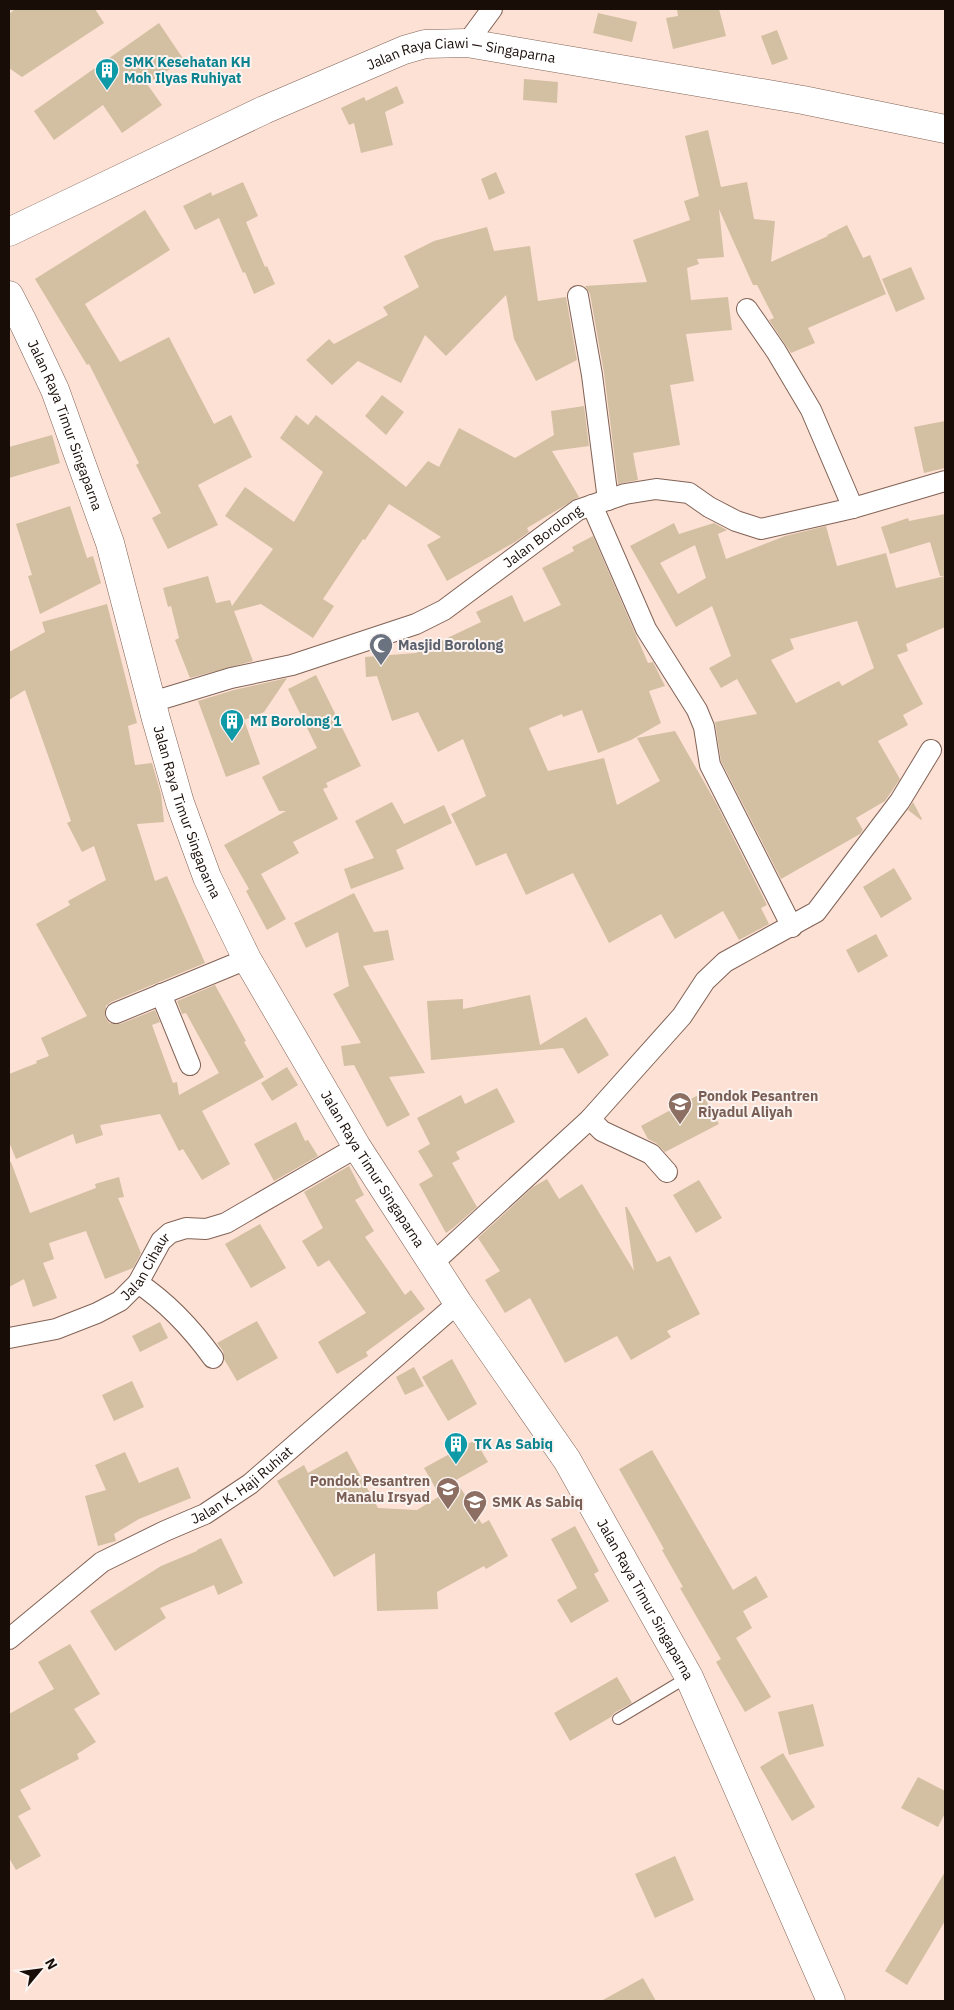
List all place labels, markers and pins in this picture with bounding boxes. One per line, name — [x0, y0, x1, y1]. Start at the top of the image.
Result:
place label: SMK Kesehatan KH Moh Ilyas Ruhiyat — [124, 53, 251, 87]
building icon: SMK Kesehatan KH Moh Ilyas Ruhiyat — [94, 57, 120, 91]
mosque icon: Masjid Borolong — [368, 632, 394, 666]
place label: Masjid Borolong — [398, 636, 504, 654]
building icon: MI Borolong 1 — [219, 708, 245, 742]
place label: MI Borolong 1 — [250, 712, 342, 730]
place label: Pondok Pesantren Riyadul Aliyah — [698, 1087, 818, 1121]
school or university icon: Pondok Pesantren Riyadul Aliyah — [667, 1091, 693, 1125]
building icon: TK As Sabiq — [443, 1431, 469, 1465]
place label: TK As Sabiq — [474, 1435, 553, 1453]
place label: Pondok Pesantren Manalu Irsyad — [310, 1472, 430, 1506]
school or university icon: Pondok Pesantren Manalu Irsyad — [435, 1476, 461, 1510]
school or university icon: SMK As Sabiq — [462, 1489, 488, 1523]
place label: SMK As Sabiq — [492, 1493, 583, 1511]

